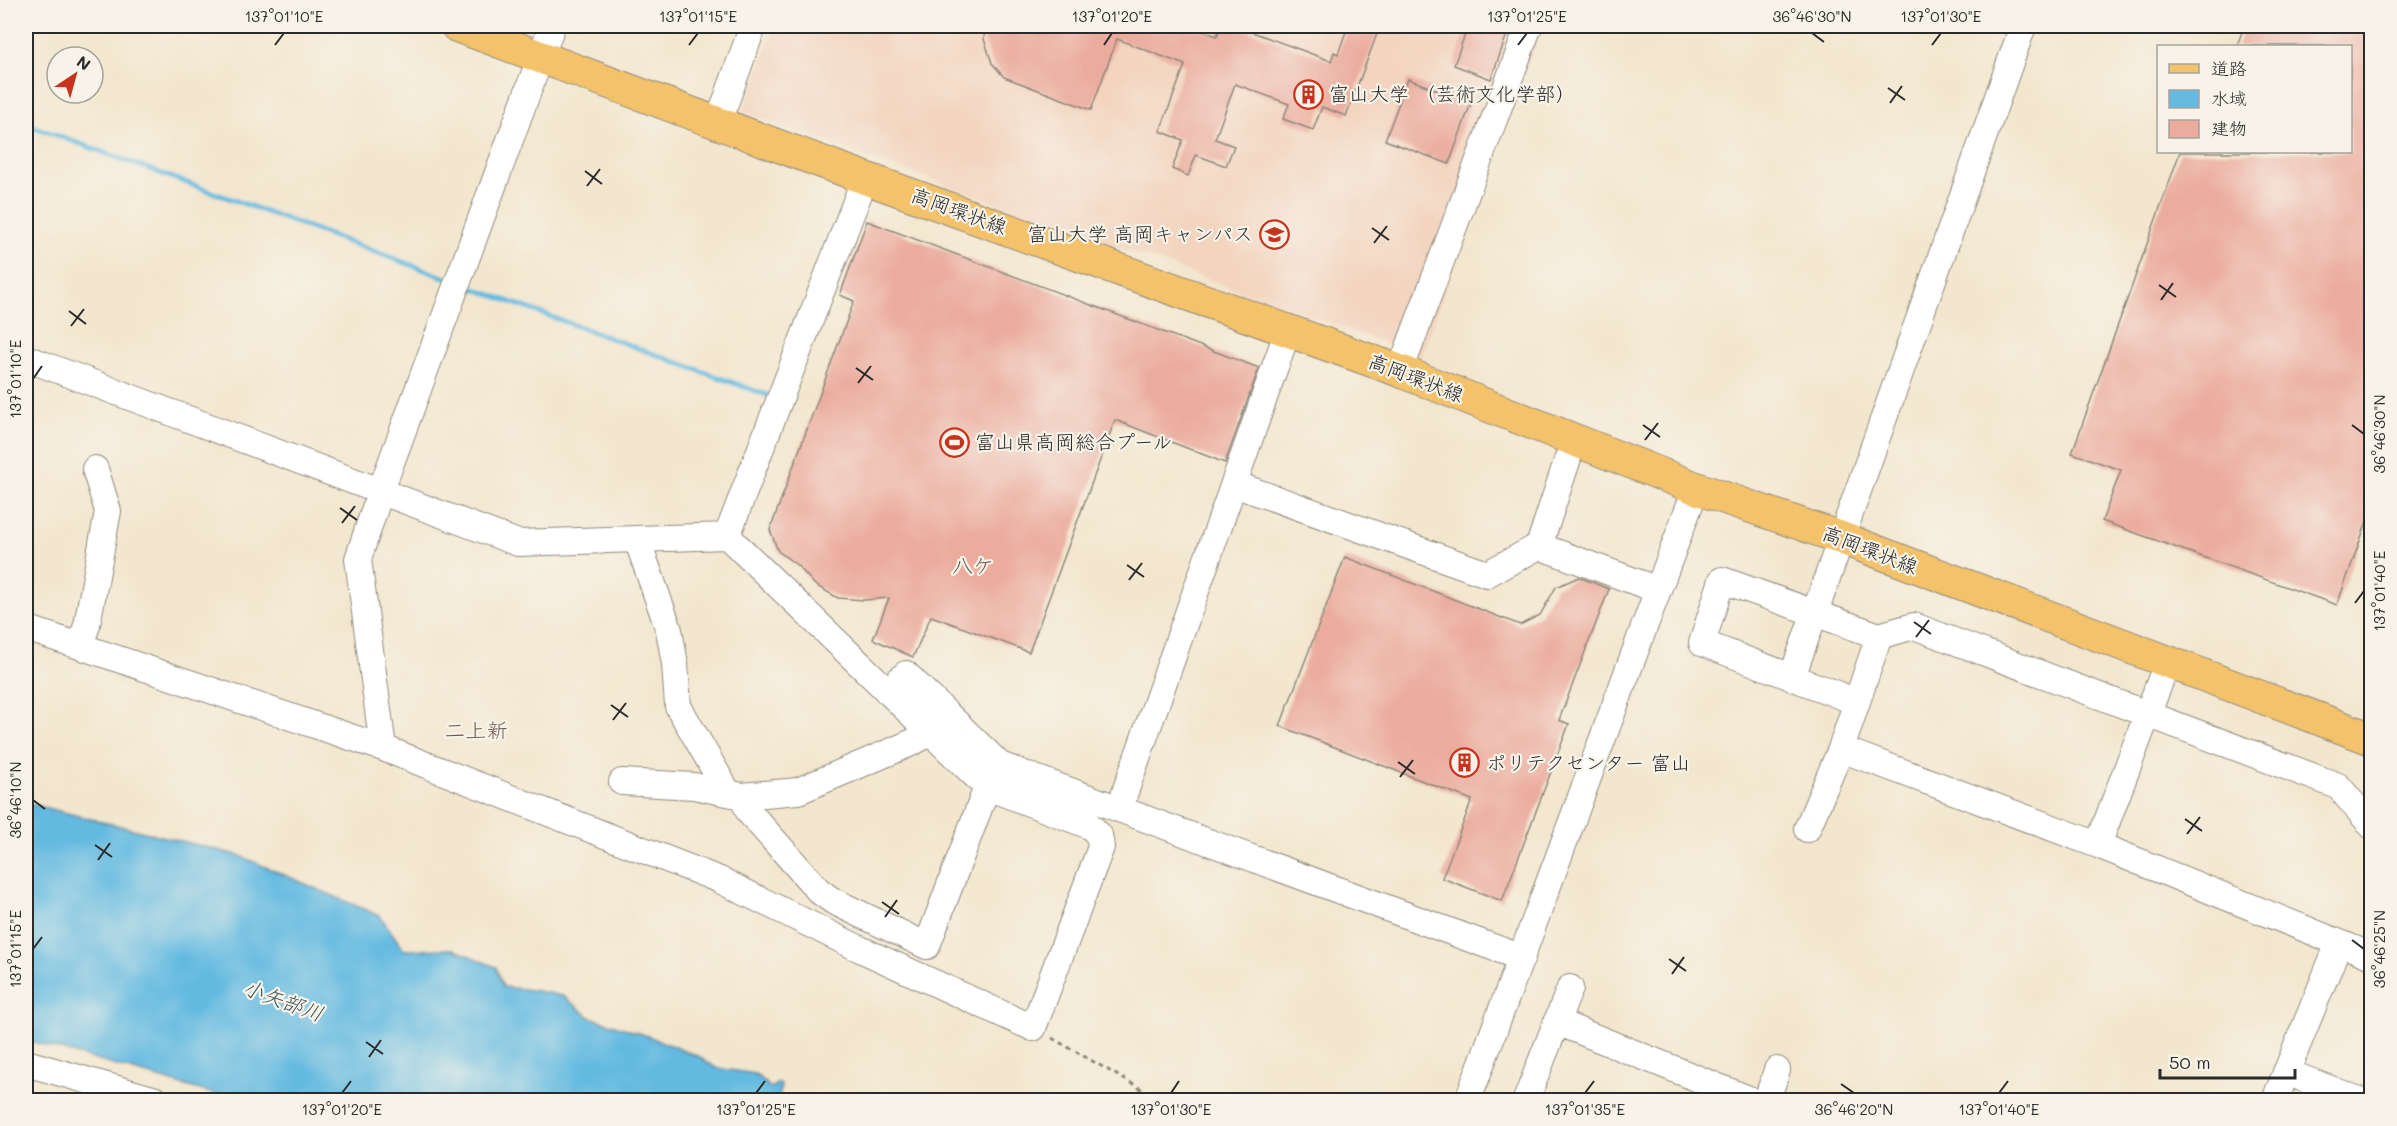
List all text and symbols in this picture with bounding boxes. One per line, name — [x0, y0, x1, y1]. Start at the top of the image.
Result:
text: 137°01'10"E — [245, 6, 324, 26]
text: 137°01'15"E — [659, 6, 738, 26]
text: 137°01'20"E — [1072, 6, 1153, 26]
text: 137°01'25"E — [1487, 6, 1567, 26]
text: 36°46'30"N — [1772, 6, 1852, 26]
text: 137°01'30"E — [1901, 6, 1982, 26]
north arrow — [45, 45, 105, 105]
legend — [2157, 45, 2352, 153]
text: N — [73, 50, 95, 75]
text: 道路 — [2211, 56, 2247, 80]
building icon: 富山大学 （芸術文化学部） — [1292, 78, 1324, 110]
place label: 富山大学 （芸術文化学部） — [1329, 80, 1575, 106]
text: 水域 — [2211, 86, 2247, 110]
text: 建物 — [2211, 116, 2247, 140]
street label: 高岡環状線 — [908, 181, 1011, 239]
school or university icon: 富山大学 高岡キャンパス — [1258, 218, 1290, 250]
place label: 富山大学 高岡キャンパス — [1027, 220, 1253, 246]
text: 137°01'10"E — [5, 339, 25, 418]
street label: 高岡環状線 — [1365, 347, 1468, 407]
text: 36°46'30"N — [2369, 394, 2389, 474]
sports icon: 富山県高岡総合プール — [938, 426, 970, 458]
place label: 富山県高岡総合プール — [975, 428, 1173, 454]
street label: 高岡環状線 — [1819, 519, 1922, 579]
text: 137°01'40"E — [2369, 550, 2389, 631]
district label: 八ケ — [952, 551, 994, 578]
district label: 二上新 — [445, 716, 508, 743]
building icon: ポリテクセンター 富山 — [1449, 747, 1481, 779]
place label: ポリテクセンター 富山 — [1486, 749, 1691, 775]
text: 36°46'10"N — [5, 761, 25, 839]
text: 137°01'15"E — [5, 909, 25, 988]
text: 36°46'25"N — [2369, 910, 2389, 988]
water label: 小矢部川 — [239, 973, 328, 1027]
scale bar — [2160, 1042, 2295, 1080]
text: 50 m — [2169, 1050, 2211, 1074]
text: 137°01'20"E — [302, 1099, 383, 1119]
text: 137°01'25"E — [716, 1099, 796, 1119]
text: 137°01'30"E — [1131, 1099, 1212, 1119]
text: 137°01'35"E — [1545, 1099, 1626, 1119]
text: 36°46'20"N — [1815, 1099, 1893, 1119]
text: 137°01'40"E — [1959, 1099, 2040, 1119]

